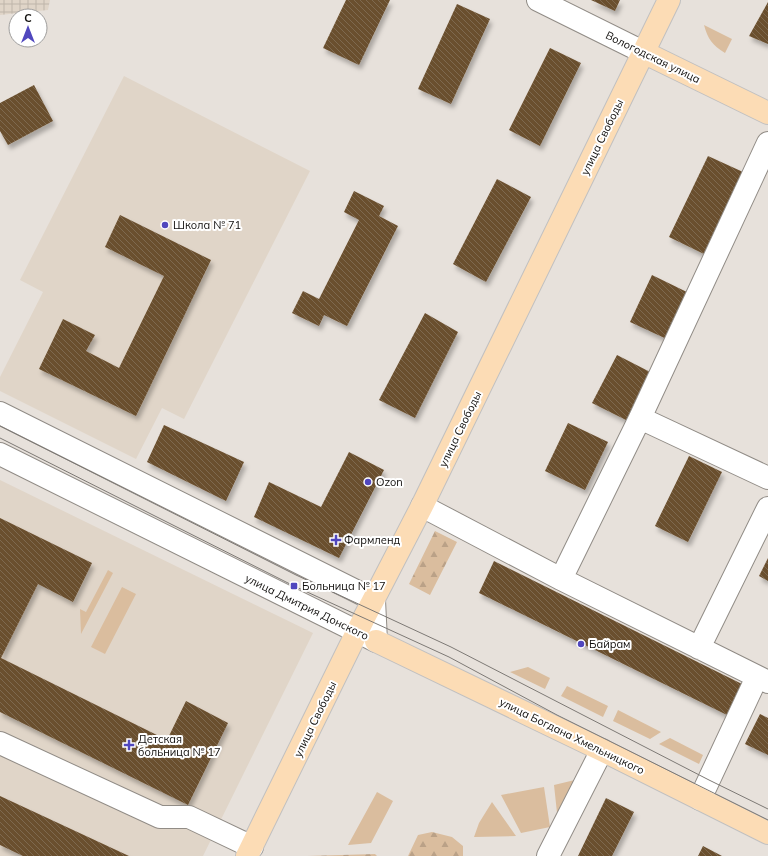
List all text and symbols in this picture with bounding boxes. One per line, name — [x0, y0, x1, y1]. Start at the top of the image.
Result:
north arrow — [8, 8, 48, 48]
text: С — [24, 11, 32, 25]
street label: Вологодская улица — [603, 28, 703, 86]
street label: улица Свободы — [578, 97, 626, 177]
place label: Школа № 71 — [173, 218, 241, 232]
marker: Школа № 71 — [160, 220, 170, 230]
street label: улица Свободы — [436, 389, 484, 469]
place label: Ozon — [376, 475, 403, 489]
marker: Ozon — [363, 477, 373, 487]
place label: Фармленд — [344, 533, 400, 547]
marker: Фармленд — [331, 535, 341, 545]
street label: улица Дмитрия Донского — [243, 571, 371, 643]
place label: Больница № 17 — [302, 579, 386, 593]
marker: Больница № 17 — [289, 581, 299, 591]
place label: Байрам — [589, 637, 631, 651]
marker: Байрам — [576, 639, 586, 649]
street label: улица Свободы — [291, 679, 339, 759]
street label: улица Богдана Хмельницкого — [497, 695, 647, 777]
place label: Детская больница № 17 — [138, 732, 221, 759]
marker: Детская больница № 17 — [123, 739, 135, 751]

